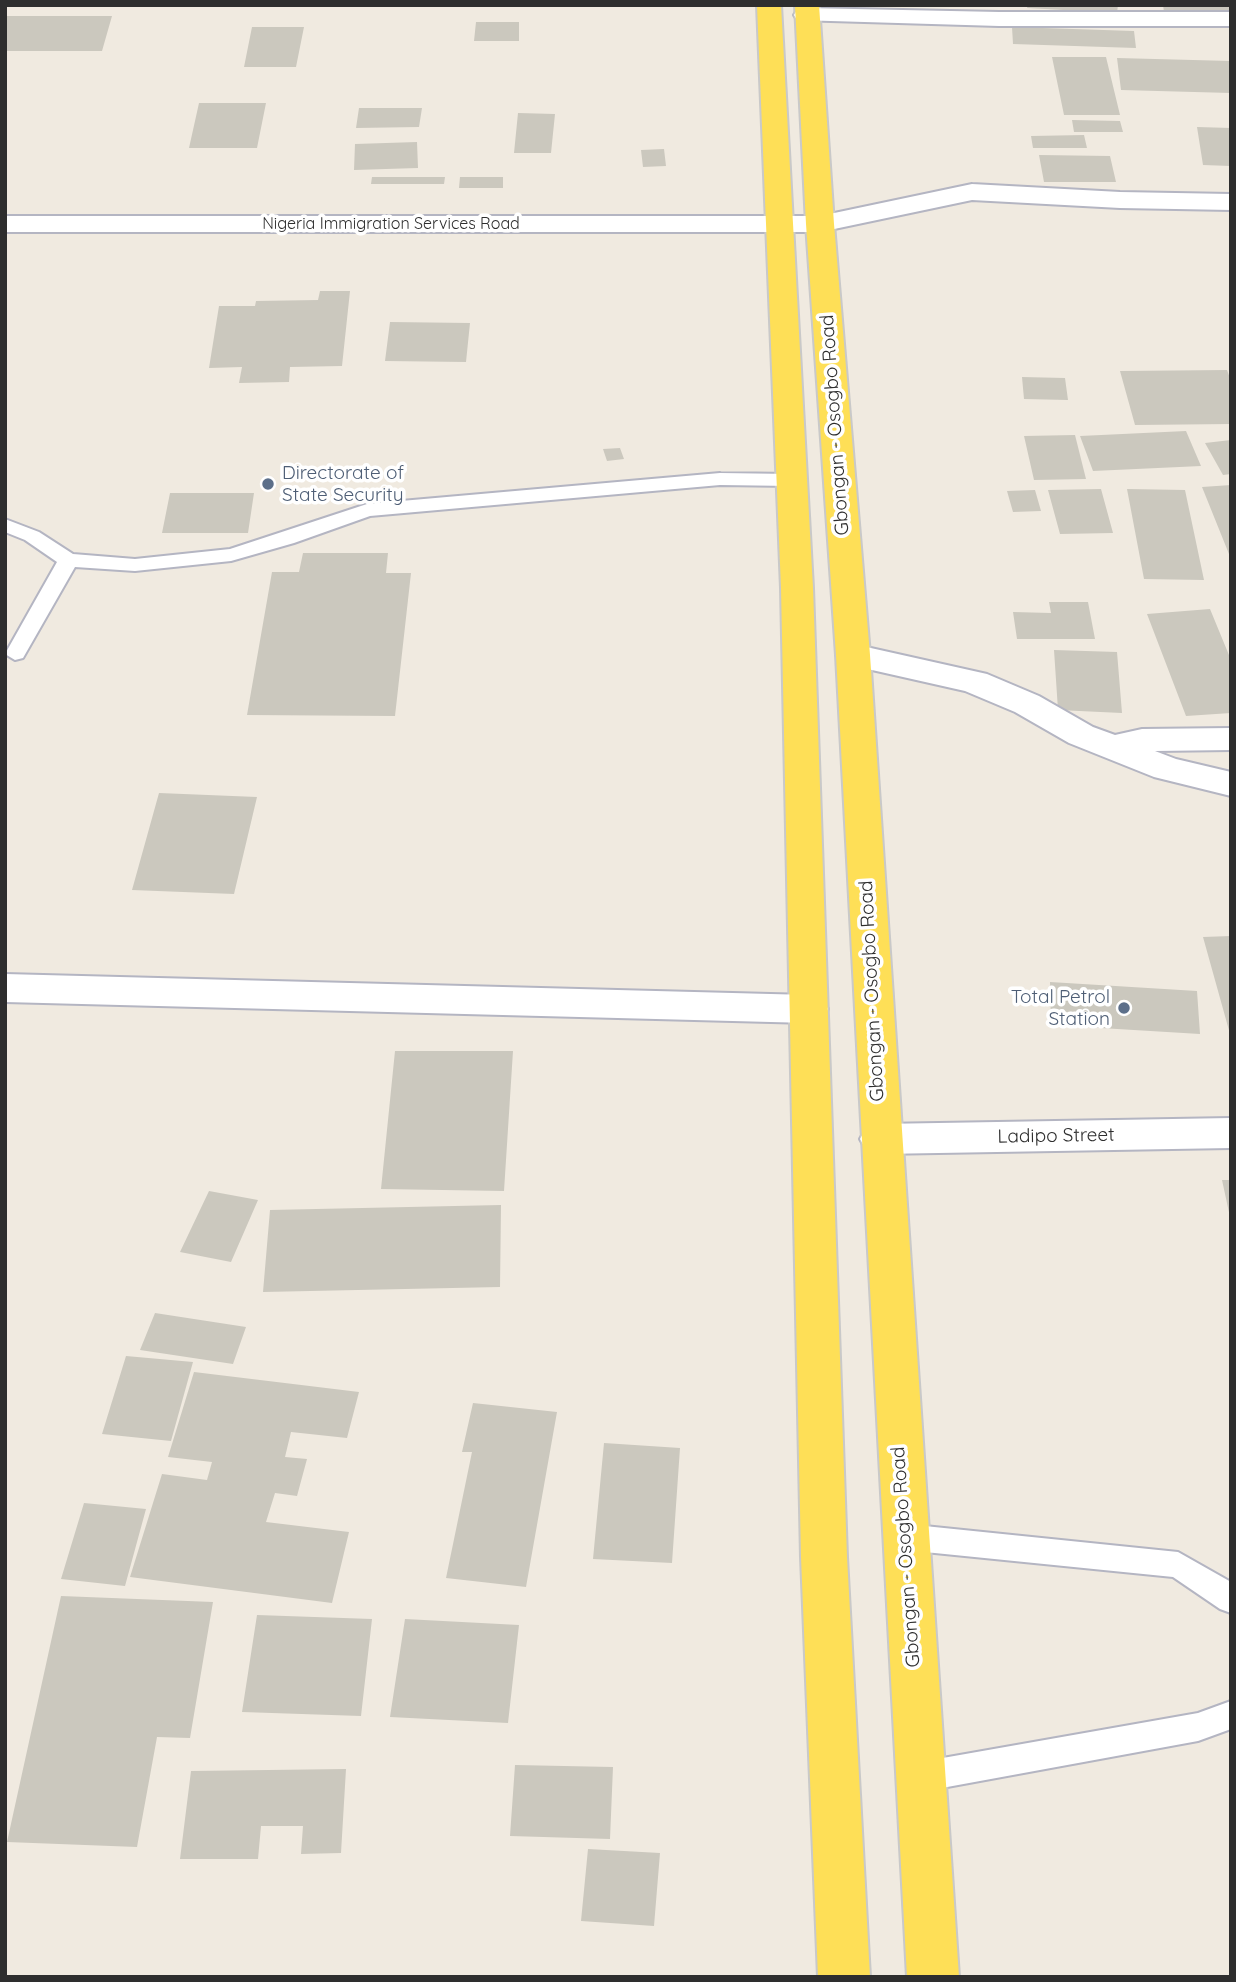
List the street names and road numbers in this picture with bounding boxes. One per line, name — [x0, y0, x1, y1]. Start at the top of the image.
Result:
street label: Nigeria Immigration Services Road — [262, 214, 520, 234]
street label: Gbongan - Osogbo Road — [816, 314, 854, 536]
street label: Gbongan - Osogbo Road — [855, 880, 889, 1102]
street label: Ladipo Street — [997, 1124, 1115, 1148]
street label: Gbongan - Osogbo Road — [887, 1446, 925, 1668]

